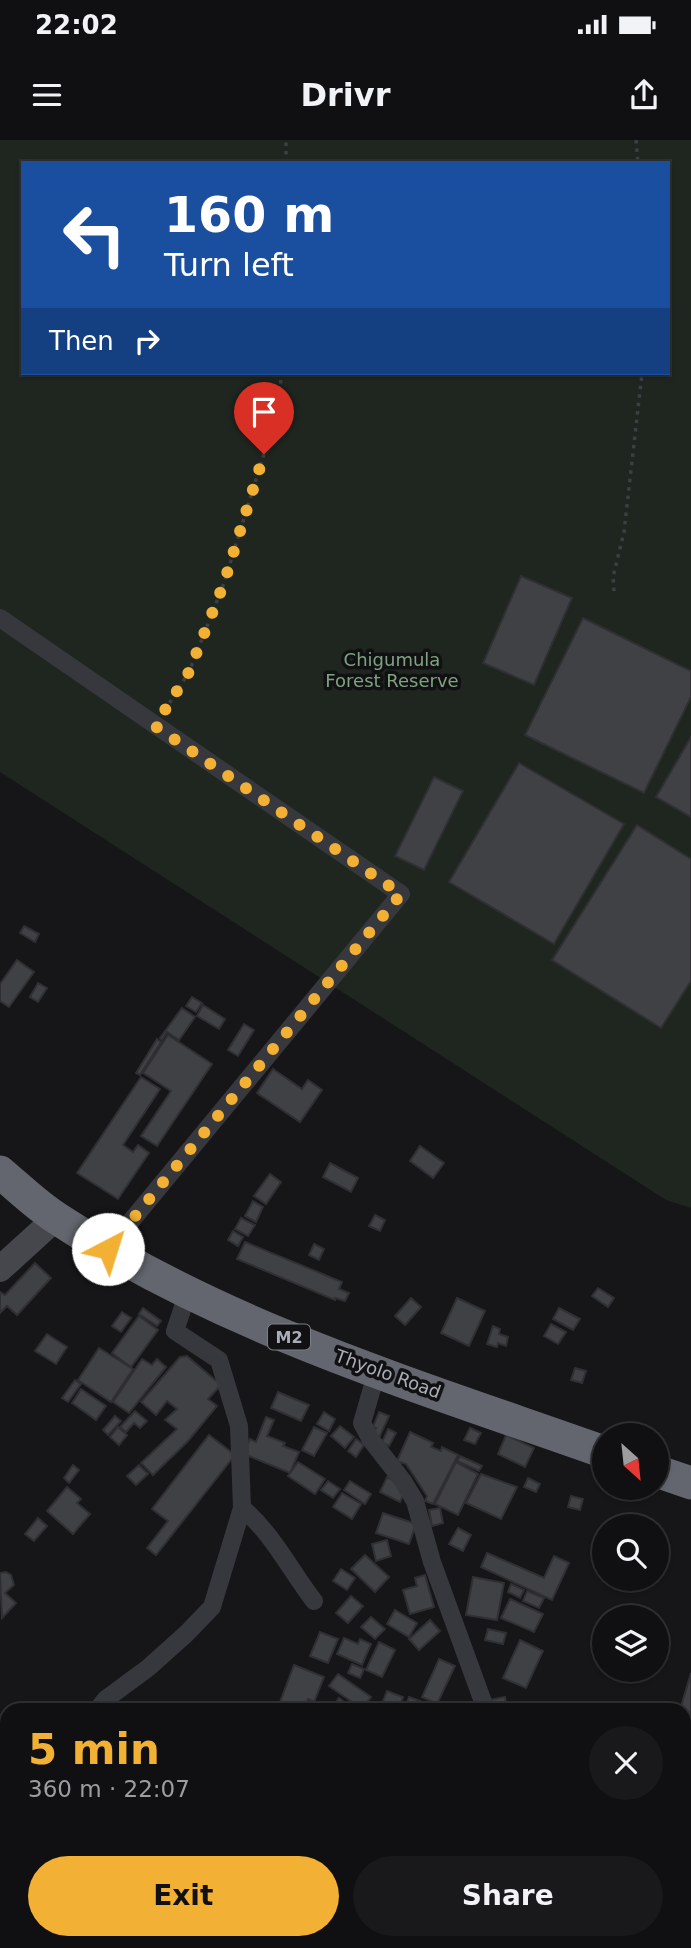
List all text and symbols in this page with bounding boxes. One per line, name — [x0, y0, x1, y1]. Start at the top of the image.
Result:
text: 22:02 — [35, 10, 118, 40]
icon: menu — [28, 76, 66, 114]
text: Drivr — [301, 76, 390, 114]
icon: share — [625, 76, 663, 114]
text: 160 m — [164, 187, 334, 244]
icon: left — [49, 189, 140, 280]
text: Turn left — [164, 246, 294, 284]
icon: right — [128, 322, 166, 360]
text: Then — [49, 326, 114, 356]
pin — [234, 382, 294, 454]
icon: arrive — [245, 393, 283, 431]
park label: Chigumula Forest Reserve — [325, 649, 459, 691]
position arrow — [71, 1212, 145, 1286]
road number: M2 — [268, 1324, 310, 1350]
street label: Thyolo Road — [331, 1344, 444, 1402]
north arrow — [592, 1423, 668, 1500]
map controls — [592, 1423, 669, 1682]
button: search — [592, 1514, 669, 1591]
button: layers — [592, 1605, 669, 1682]
text: 5 min — [28, 1725, 160, 1774]
button: close — [589, 1726, 663, 1800]
text: 360 m · 22:07 — [28, 1776, 190, 1802]
button: Exit — [28, 1856, 339, 1936]
button: Share — [353, 1856, 663, 1936]

